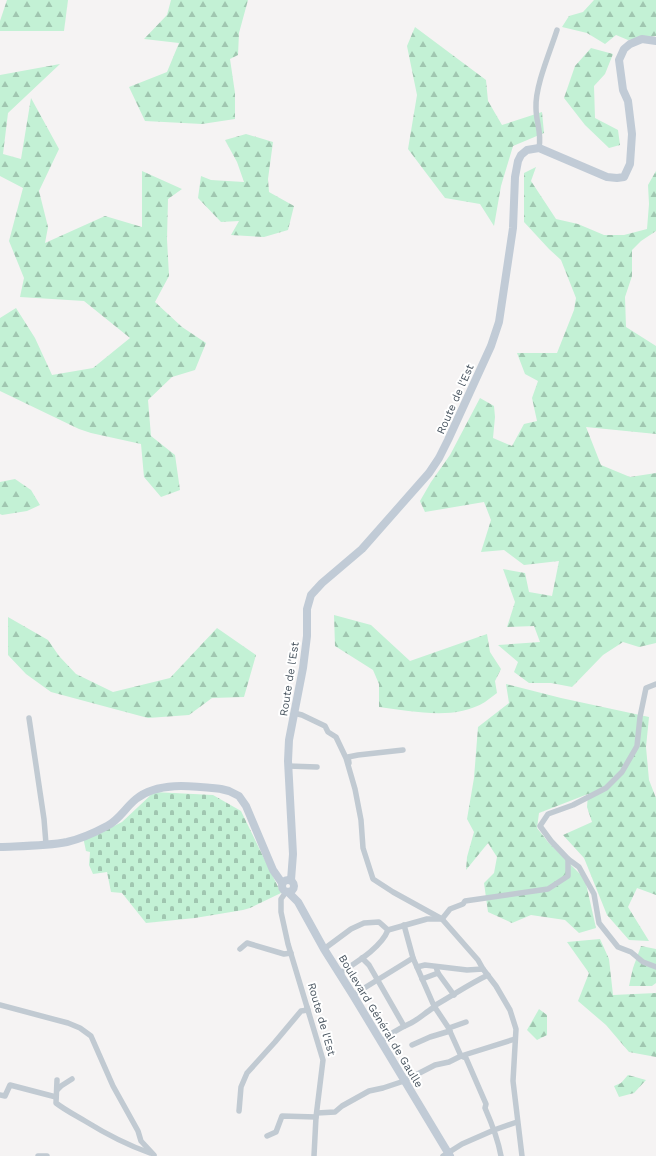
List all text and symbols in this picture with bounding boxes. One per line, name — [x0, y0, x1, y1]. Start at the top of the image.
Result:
street label: Route de l'Est — [434, 362, 477, 436]
street label: Route de l'Est — [277, 640, 302, 717]
street label: Boulevard Général de Gaulle — [336, 952, 425, 1090]
street label: Route de l'Est — [305, 981, 338, 1058]

